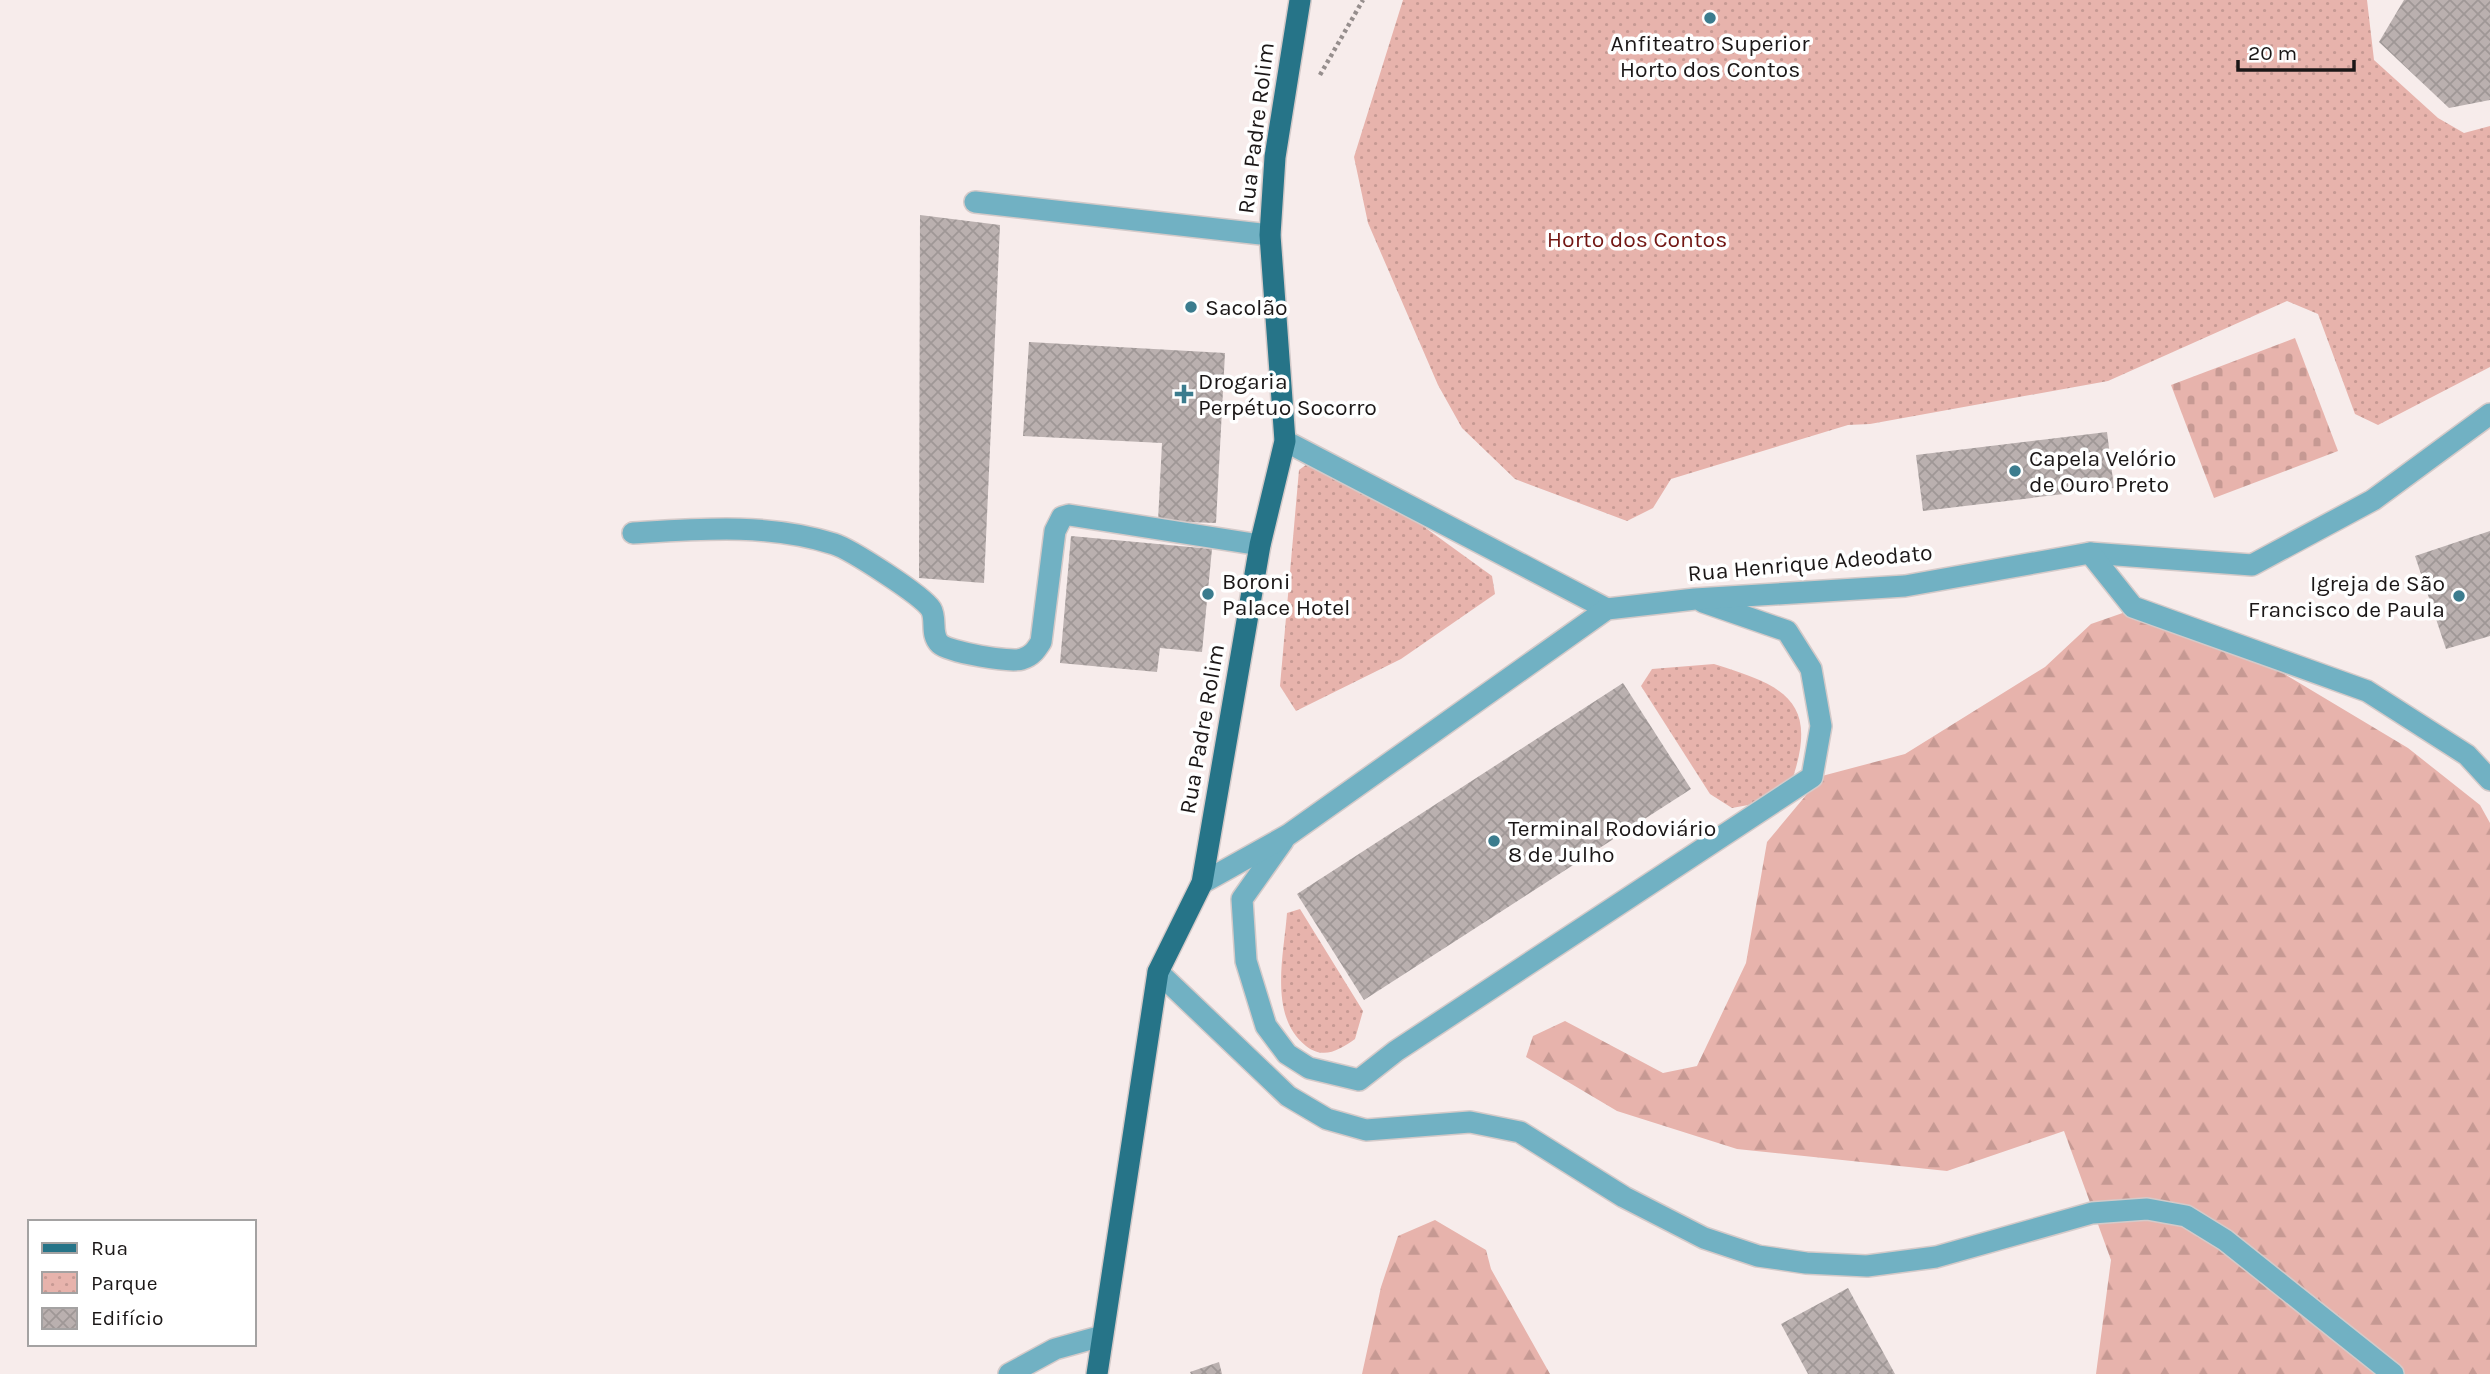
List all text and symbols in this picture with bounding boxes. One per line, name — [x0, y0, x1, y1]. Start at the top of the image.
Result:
marker: Anfiteatro Superior Horto dos Contos — [1702, 10, 1718, 26]
scale bar — [2238, 28, 2354, 72]
place label: Anfiteatro Superior Horto dos Contos — [1610, 30, 1810, 83]
street label: Rua Padre Rolim — [1232, 41, 1280, 215]
text: 20 m — [2248, 41, 2297, 65]
park label: Horto dos Contos — [1547, 226, 1727, 253]
place label: Sacolão — [1205, 294, 1288, 321]
marker: Sacolão — [1183, 299, 1199, 315]
place label: Drogaria Perpétuo Socorro — [1198, 368, 1377, 421]
marker: Drogaria Perpétuo Socorro — [1176, 386, 1192, 402]
place label: Capela Velório de Ouro Preto — [2029, 445, 2176, 498]
marker: Capela Velório de Ouro Preto — [2007, 463, 2023, 479]
street label: Rua Henrique Adeodato — [1686, 539, 1934, 587]
place label: Boroni Palace Hotel — [1222, 568, 1350, 621]
place label: Igreja de São Francisco de Paula — [2248, 570, 2445, 623]
marker: Boroni Palace Hotel — [1200, 586, 1216, 602]
marker: Igreja de São Francisco de Paula — [2451, 588, 2467, 604]
street label: Rua Padre Rolim — [1174, 642, 1230, 816]
place label: Terminal Rodoviário 8 de Julho — [1508, 815, 1716, 868]
marker: Terminal Rodoviário 8 de Julho — [1486, 833, 1502, 849]
legend — [28, 1220, 256, 1346]
text: Rua — [91, 1236, 128, 1260]
text: Parque — [91, 1271, 158, 1295]
text: Edifício — [91, 1306, 164, 1330]

